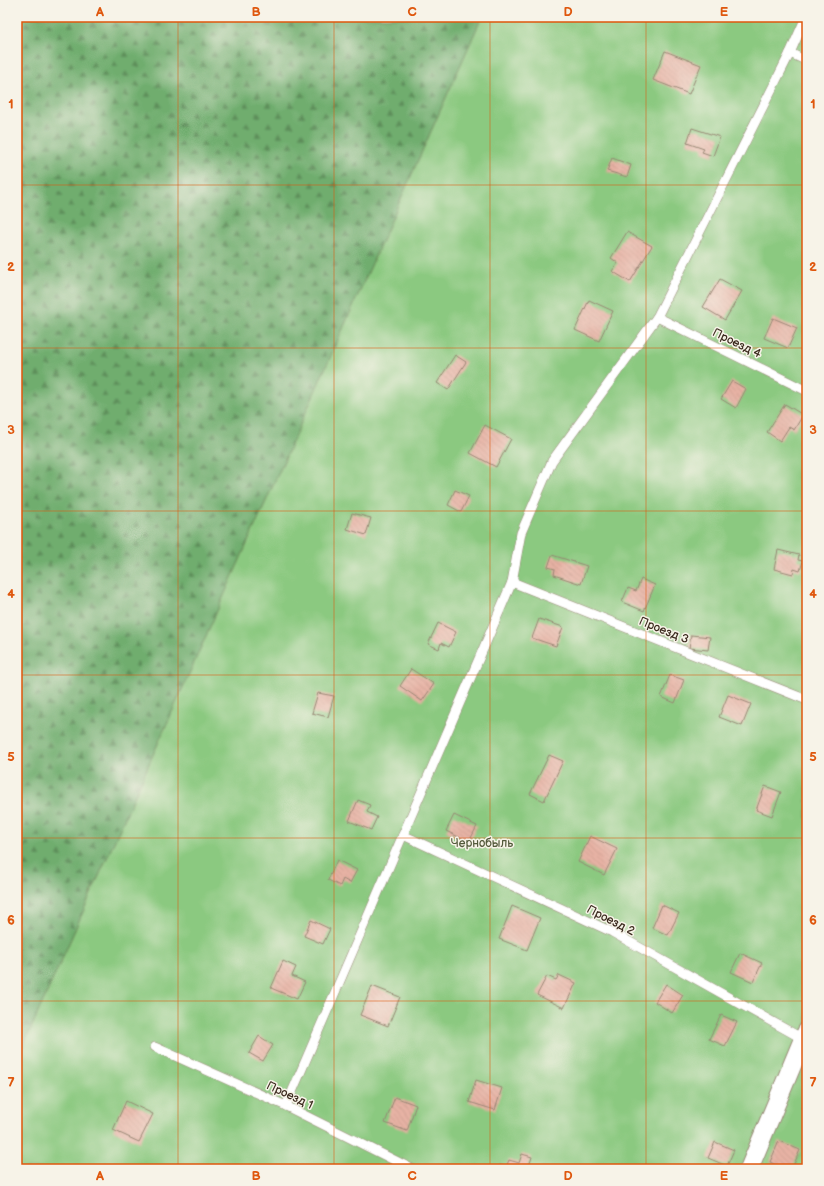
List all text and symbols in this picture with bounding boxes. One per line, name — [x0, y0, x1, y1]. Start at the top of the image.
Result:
text: A — [95, 4, 104, 20]
text: B — [251, 4, 261, 20]
text: C — [407, 4, 417, 20]
text: D — [563, 4, 573, 20]
text: E — [720, 4, 729, 20]
text: 1 — [8, 96, 14, 112]
text: 1 — [810, 96, 816, 112]
text: 2 — [7, 259, 15, 275]
text: 2 — [809, 259, 817, 275]
street label: Проезд 4 — [710, 325, 764, 362]
text: 3 — [7, 422, 15, 438]
text: 3 — [809, 422, 817, 438]
text: 4 — [7, 586, 15, 602]
text: 4 — [809, 586, 817, 602]
street label: Проезд 3 — [637, 614, 691, 647]
text: 5 — [7, 749, 15, 765]
text: 5 — [809, 749, 817, 765]
park label: Чернобыль — [451, 836, 513, 851]
street label: Проезд 2 — [584, 902, 637, 939]
text: 6 — [7, 912, 15, 928]
text: 6 — [809, 912, 817, 928]
text: 7 — [7, 1075, 15, 1091]
text: 7 — [809, 1075, 817, 1091]
street label: Проезд 1 — [264, 1078, 315, 1113]
text: A — [95, 1168, 104, 1184]
text: B — [251, 1168, 261, 1184]
text: C — [407, 1168, 417, 1184]
text: D — [563, 1168, 573, 1184]
text: E — [720, 1168, 729, 1184]

